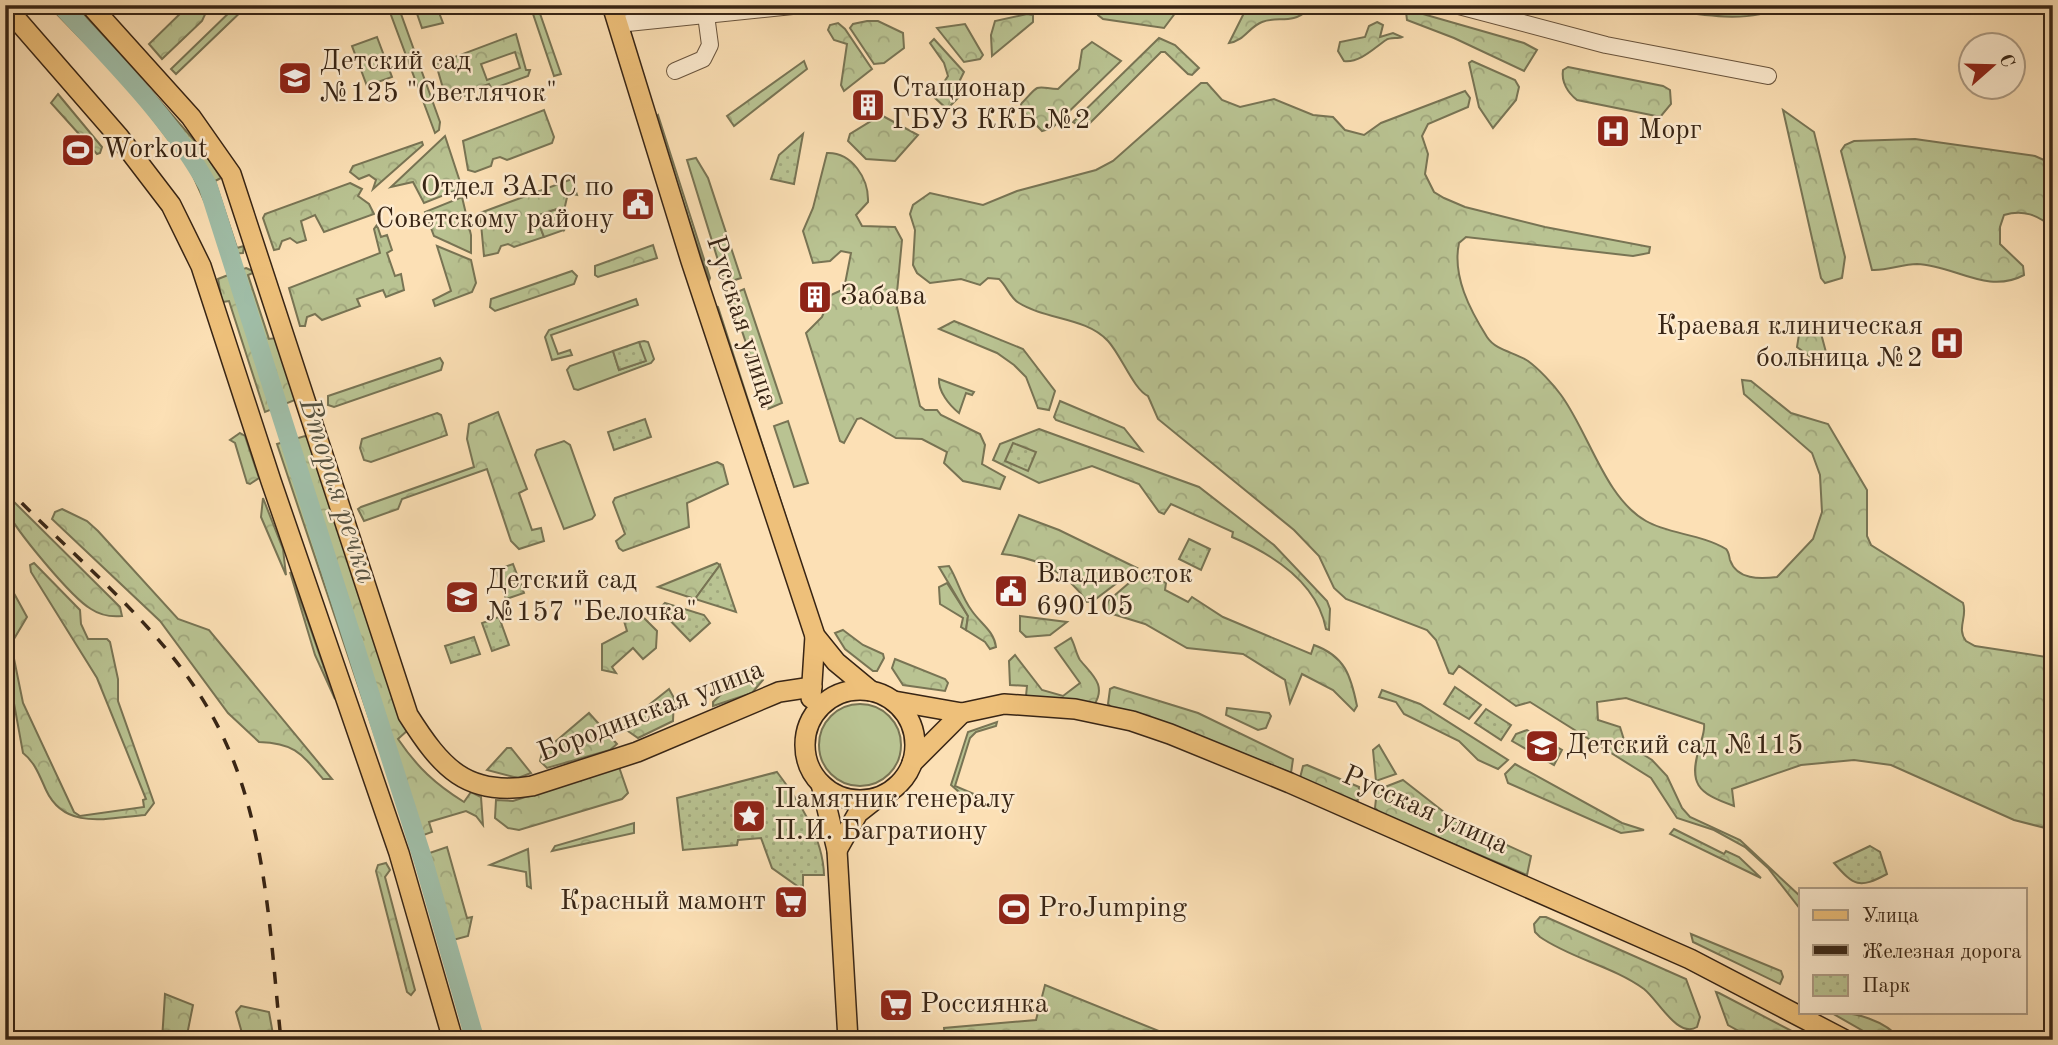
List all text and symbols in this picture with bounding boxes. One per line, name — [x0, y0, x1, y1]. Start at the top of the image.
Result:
north arrow — [1956, 32, 2026, 102]
place label: Детский сад №125 "Светлячок" — [320, 48, 557, 108]
text: С — [1995, 52, 2017, 70]
school or university icon: Детский сад №125 "Светлячок" — [276, 59, 314, 97]
place label: Стационар ГБУЗ ККБ №2 — [892, 75, 1091, 135]
building icon: Стационар ГБУЗ ККБ №2 — [849, 86, 887, 124]
hospital icon: Морг — [1594, 112, 1632, 150]
place label: Морг — [1638, 117, 1702, 145]
sports icon: Workout — [59, 131, 97, 169]
place label: Workout — [102, 136, 208, 164]
place label: Отдел ЗАГС по Советскому району — [375, 174, 614, 234]
public building icon: Отдел ЗАГС по Советскому району — [619, 185, 657, 223]
street label: Русская улица — [700, 233, 782, 412]
building icon: Забава — [796, 278, 834, 316]
place label: Забава — [840, 283, 926, 311]
place label: Краевая клиническая больница №2 — [1657, 313, 1923, 373]
hospital icon: Краевая клиническая больница №2 — [1928, 324, 1966, 362]
water label: Вторая речка — [293, 394, 381, 587]
place label: Владивосток 690105 — [1036, 561, 1193, 621]
place label: Детский сад №157 "Белочка" — [486, 567, 697, 627]
public building icon: Владивосток 690105 — [992, 572, 1030, 610]
school or university icon: Детский сад №157 "Белочка" — [443, 578, 481, 616]
street label: Бородинская улица — [534, 656, 768, 768]
school or university icon: Детский сад №115 — [1523, 727, 1561, 765]
place label: Детский сад №115 — [1566, 732, 1803, 760]
street label: Русская улица — [1338, 762, 1513, 860]
place label: Памятник генералу П.И. Багратиону — [774, 786, 1015, 846]
place icon: Памятник генералу П.И. Багратиону — [730, 797, 768, 835]
supermarket icon: Красный мамонт — [772, 883, 810, 921]
place label: Красный мамонт — [560, 888, 766, 916]
legend — [1799, 888, 2026, 1014]
sports icon: ProJumping — [995, 890, 1033, 928]
place label: ProJumping — [1038, 895, 1187, 923]
text: Улица — [1862, 906, 1919, 927]
text: Железная дорога — [1862, 942, 2022, 963]
text: Парк — [1862, 976, 1911, 997]
supermarket icon: Россиянка — [877, 986, 915, 1024]
place label: Россиянка — [920, 991, 1049, 1019]

